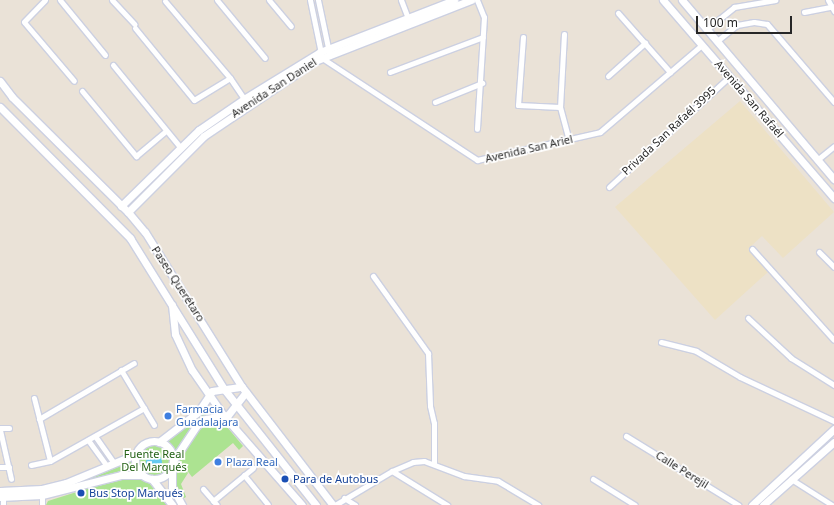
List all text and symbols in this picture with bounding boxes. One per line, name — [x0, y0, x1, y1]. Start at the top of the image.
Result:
scale bar — [698, 8, 794, 34]
text: 100 m — [703, 14, 738, 31]
street label: Avenida San Daniel — [229, 56, 319, 120]
street label: Avenida San Rafaél — [712, 58, 786, 140]
street label: Privada San Rafaél 3995 — [619, 84, 719, 178]
street label: Avenida San Ariel — [484, 132, 574, 166]
street label: Paseo Querétaro — [149, 244, 207, 324]
place label: Farmacia Guadalajara — [176, 403, 238, 429]
marker: Farmacia Guadalajara — [163, 411, 173, 421]
park label: Fuente Real Del Marqués — [121, 448, 187, 474]
street label: Calle Perejil — [653, 449, 711, 491]
place label: Plaza Real — [226, 455, 278, 469]
marker: Plaza Real — [213, 457, 223, 467]
place label: Para de Autobus — [293, 472, 378, 486]
marker: Para de Autobus — [280, 474, 290, 484]
place label: Bus Stop Marqués — [89, 486, 183, 500]
marker: Bus Stop Marqués — [76, 488, 86, 498]

